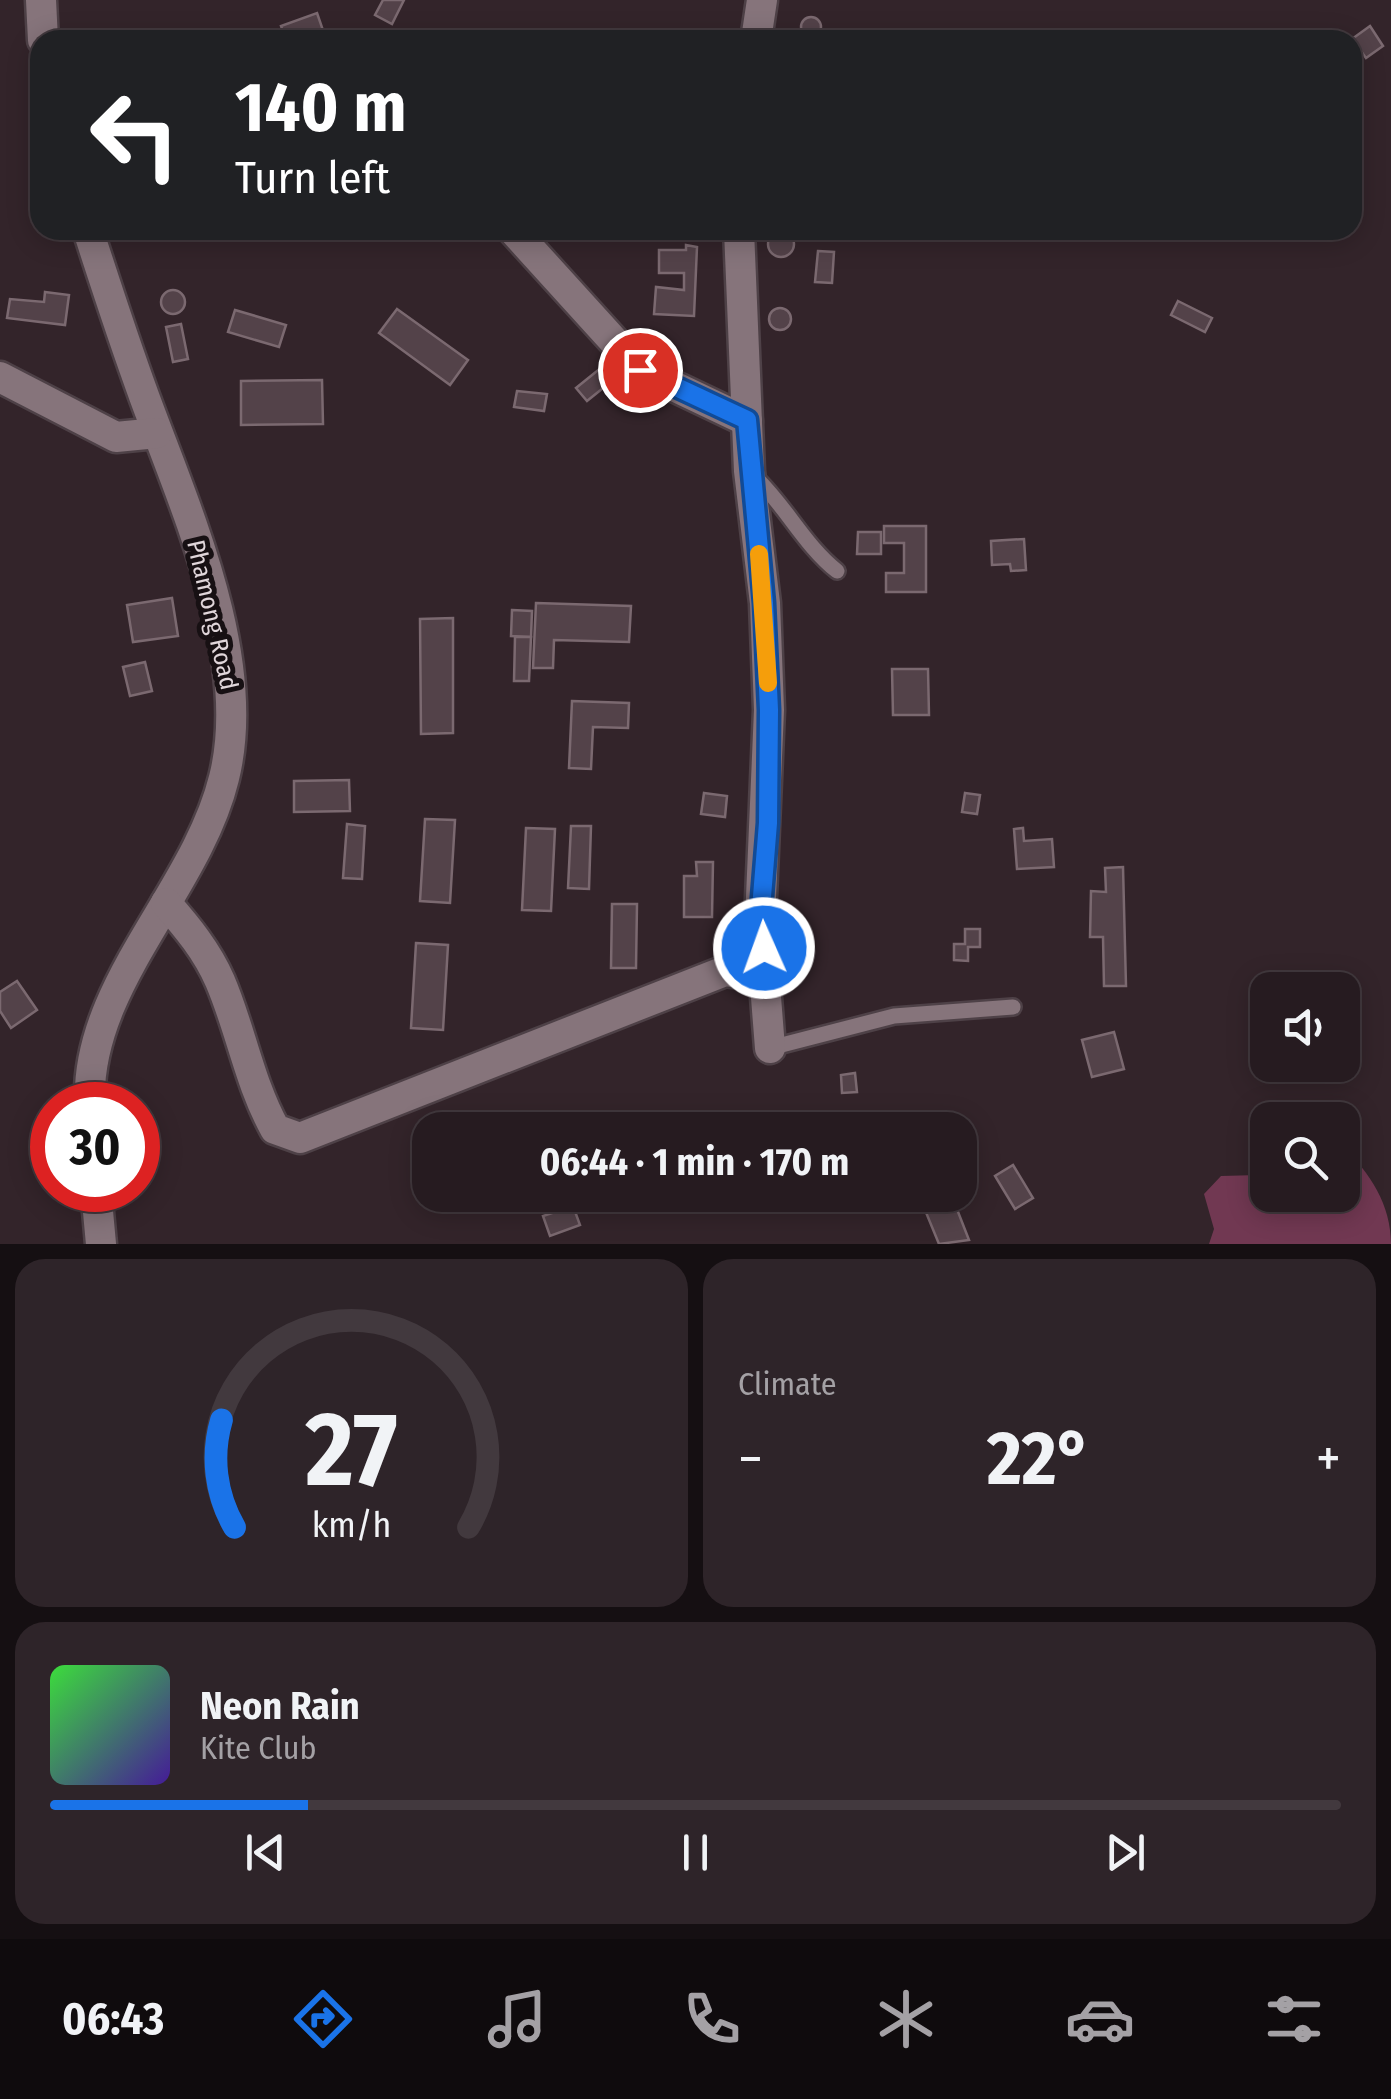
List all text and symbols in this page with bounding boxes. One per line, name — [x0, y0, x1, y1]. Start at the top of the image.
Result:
text: 140 m — [235, 66, 407, 150]
icon: left — [70, 70, 200, 200]
text: Turn left — [235, 151, 390, 205]
pin — [598, 328, 683, 413]
icon: arrive — [613, 343, 668, 398]
street label: Phamong Road — [180, 537, 244, 693]
position arrow — [712, 896, 816, 1000]
map controls — [1250, 972, 1360, 1212]
button: sound — [1250, 972, 1360, 1082]
speed limit sign: 30 — [30, 1082, 160, 1212]
button: search — [1250, 1102, 1360, 1212]
text: 06:44 · 1 min · 170 m — [540, 1139, 849, 1185]
text: Climate — [738, 1365, 837, 1403]
text: 27 — [305, 1388, 397, 1513]
text: 22° — [987, 1414, 1092, 1504]
text: − — [738, 1426, 763, 1492]
text: + — [1316, 1426, 1341, 1492]
text: km/h — [312, 1504, 391, 1546]
text: Neon Rain — [200, 1683, 360, 1729]
text: Kite Club — [200, 1729, 316, 1767]
icon: previous — [238, 1825, 293, 1880]
icon: pause — [668, 1825, 723, 1880]
icon: next — [1098, 1825, 1153, 1880]
icon: directions — [288, 1984, 358, 2054]
icon: music — [482, 1984, 552, 2054]
icon: phone — [677, 1984, 747, 2054]
icon: climate — [871, 1984, 941, 2054]
icon: car — [1065, 1984, 1135, 2054]
icon: filters — [1259, 1984, 1329, 2054]
text: 06:43 — [62, 1992, 164, 2046]

